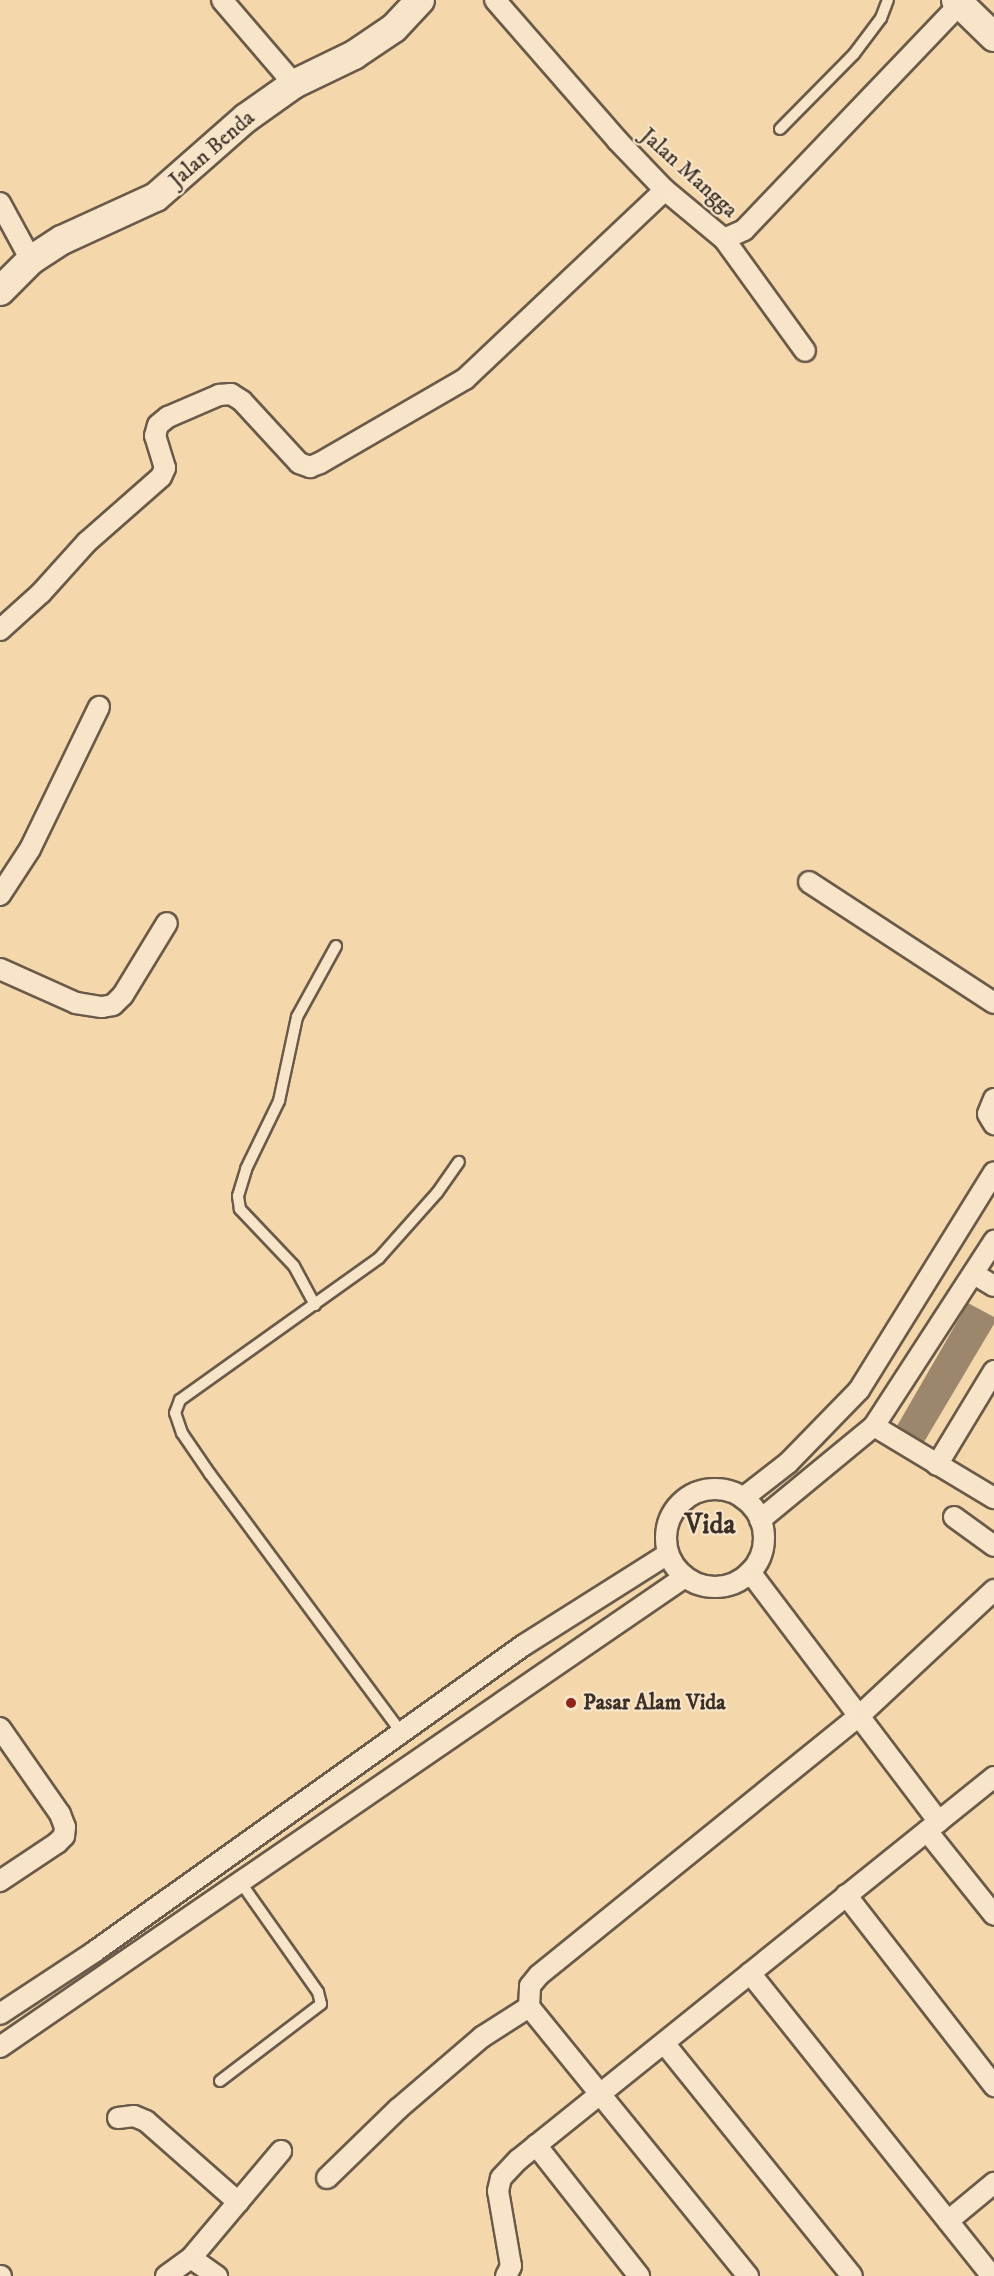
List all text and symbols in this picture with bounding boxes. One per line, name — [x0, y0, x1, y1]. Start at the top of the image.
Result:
street label: Jalan Benda — [164, 105, 260, 193]
street label: Jalan Mangga — [635, 123, 743, 223]
district label: Vida — [685, 1508, 735, 1542]
place label: Pasar Alam Vida — [583, 1690, 726, 1716]
marker: Pasar Alam Vida — [564, 1696, 578, 1710]

